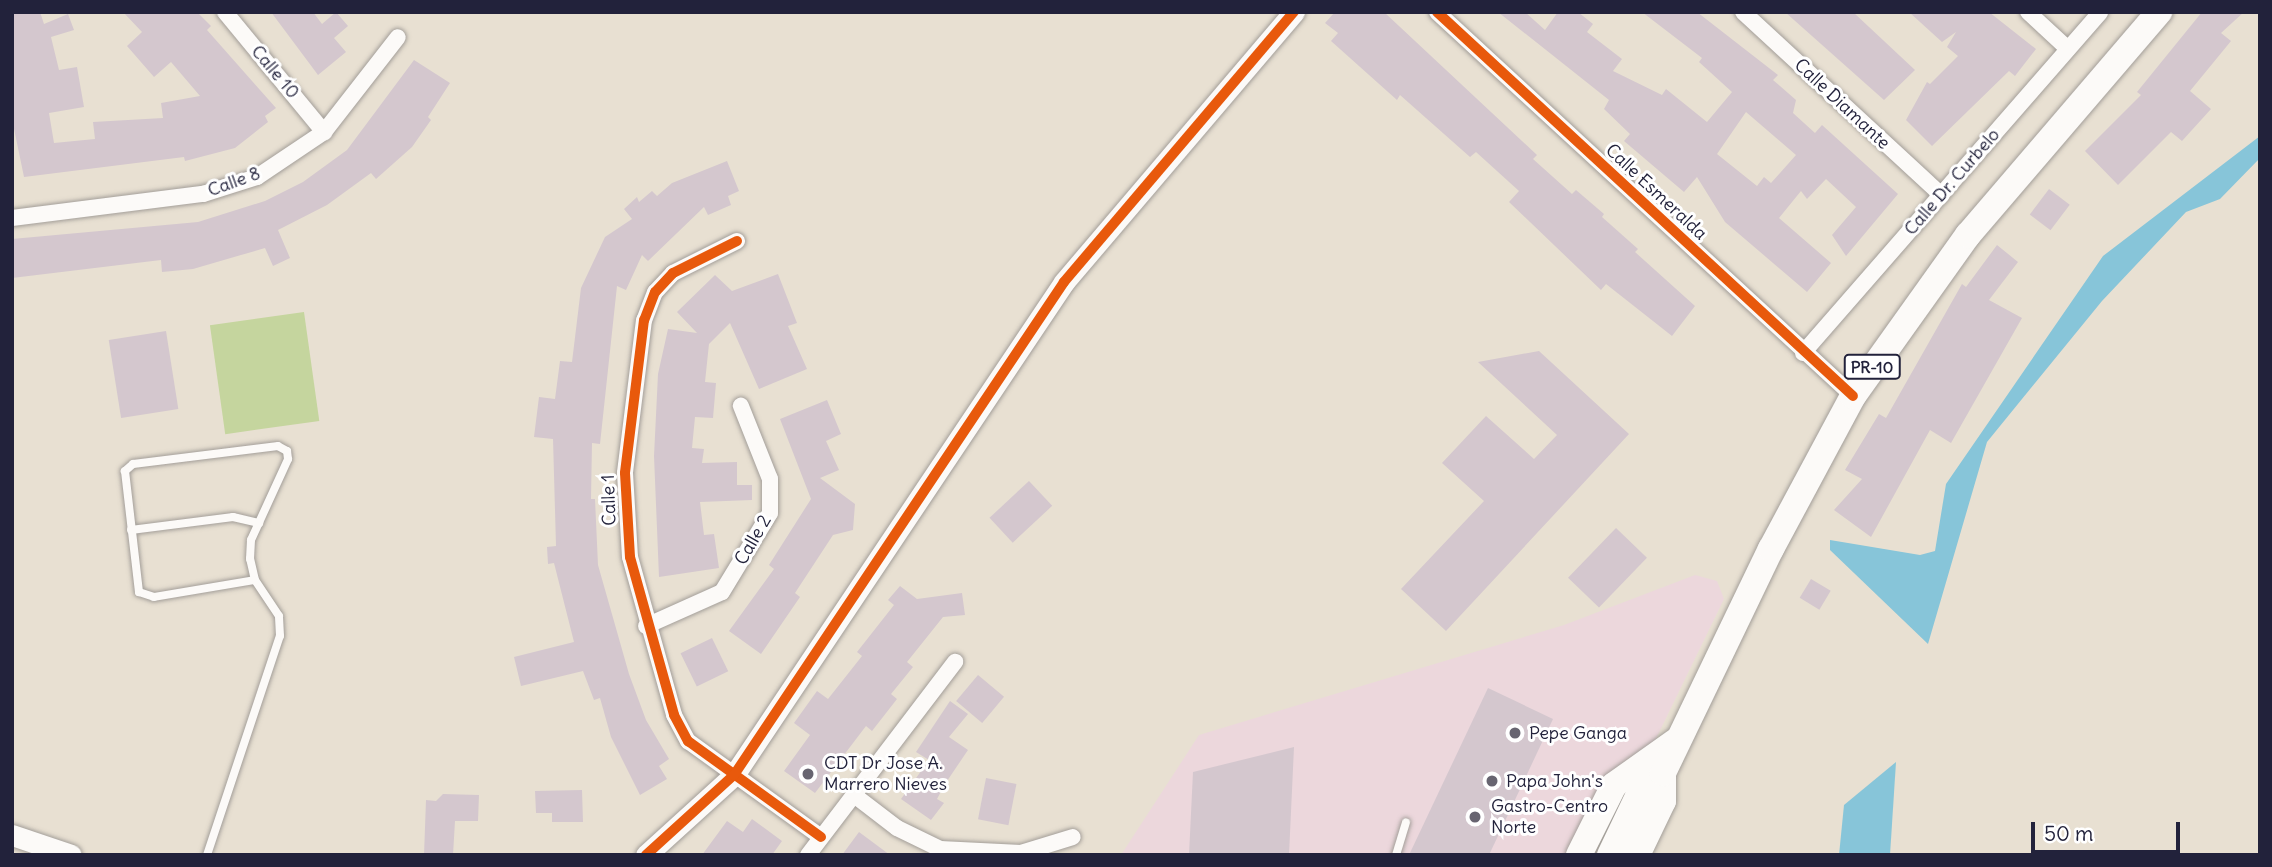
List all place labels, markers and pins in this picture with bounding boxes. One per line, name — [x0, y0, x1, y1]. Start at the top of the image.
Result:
place label: Pepe Ganga — [1529, 722, 1627, 744]
marker: Pepe Ganga — [1507, 725, 1523, 741]
place label: CDT Dr Jose A. Marrero Nieves — [824, 753, 947, 796]
marker: CDT Dr Jose A. Marrero Nieves — [798, 764, 818, 784]
place label: Papa John's — [1506, 770, 1603, 792]
marker: Papa John's — [1484, 773, 1500, 789]
place label: Gastro-Centro Norte — [1491, 796, 1608, 838]
marker: Gastro-Centro Norte — [1465, 807, 1485, 827]

